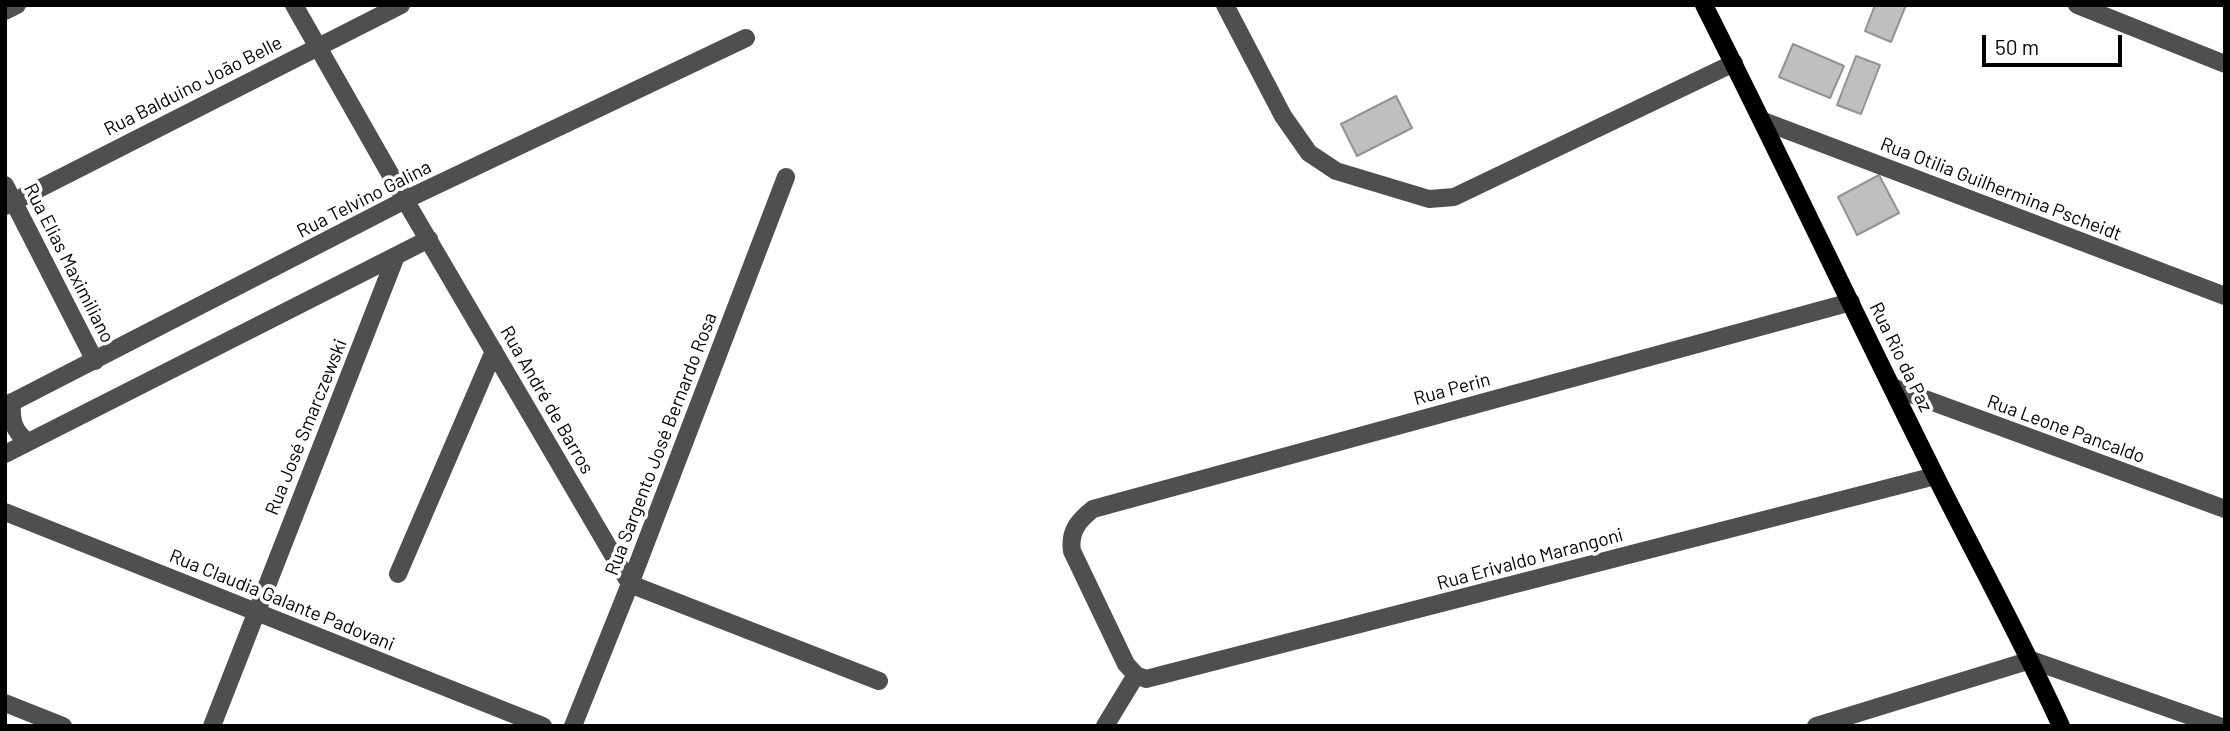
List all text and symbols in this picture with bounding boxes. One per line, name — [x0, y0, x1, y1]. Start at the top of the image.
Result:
scale bar — [1985, 21, 2125, 65]
street label: Rua Balduino João Belle — [100, 31, 286, 141]
text: 50 m — [1995, 34, 2039, 59]
street label: Rua Otilia Guilhermina Pscheidt — [1877, 132, 2125, 246]
street label: Rua Telvino Galina — [293, 155, 435, 243]
street label: Rua Elias Maximiliano — [19, 179, 119, 347]
street label: Rua Rio da Paz — [1865, 298, 1937, 416]
street label: Rua Sargento José Bernardo Rosa — [600, 309, 722, 579]
street label: Rua André de Barros — [495, 322, 599, 478]
street label: Rua José Smarczewski — [260, 336, 352, 518]
street label: Rua Perin — [1411, 368, 1493, 410]
street label: Rua Leone Pancaldo — [1984, 390, 2148, 468]
street label: Rua Erivaldo Marangoni — [1434, 523, 1626, 595]
street label: Rua Claudia Galante Padovani — [166, 544, 398, 656]

